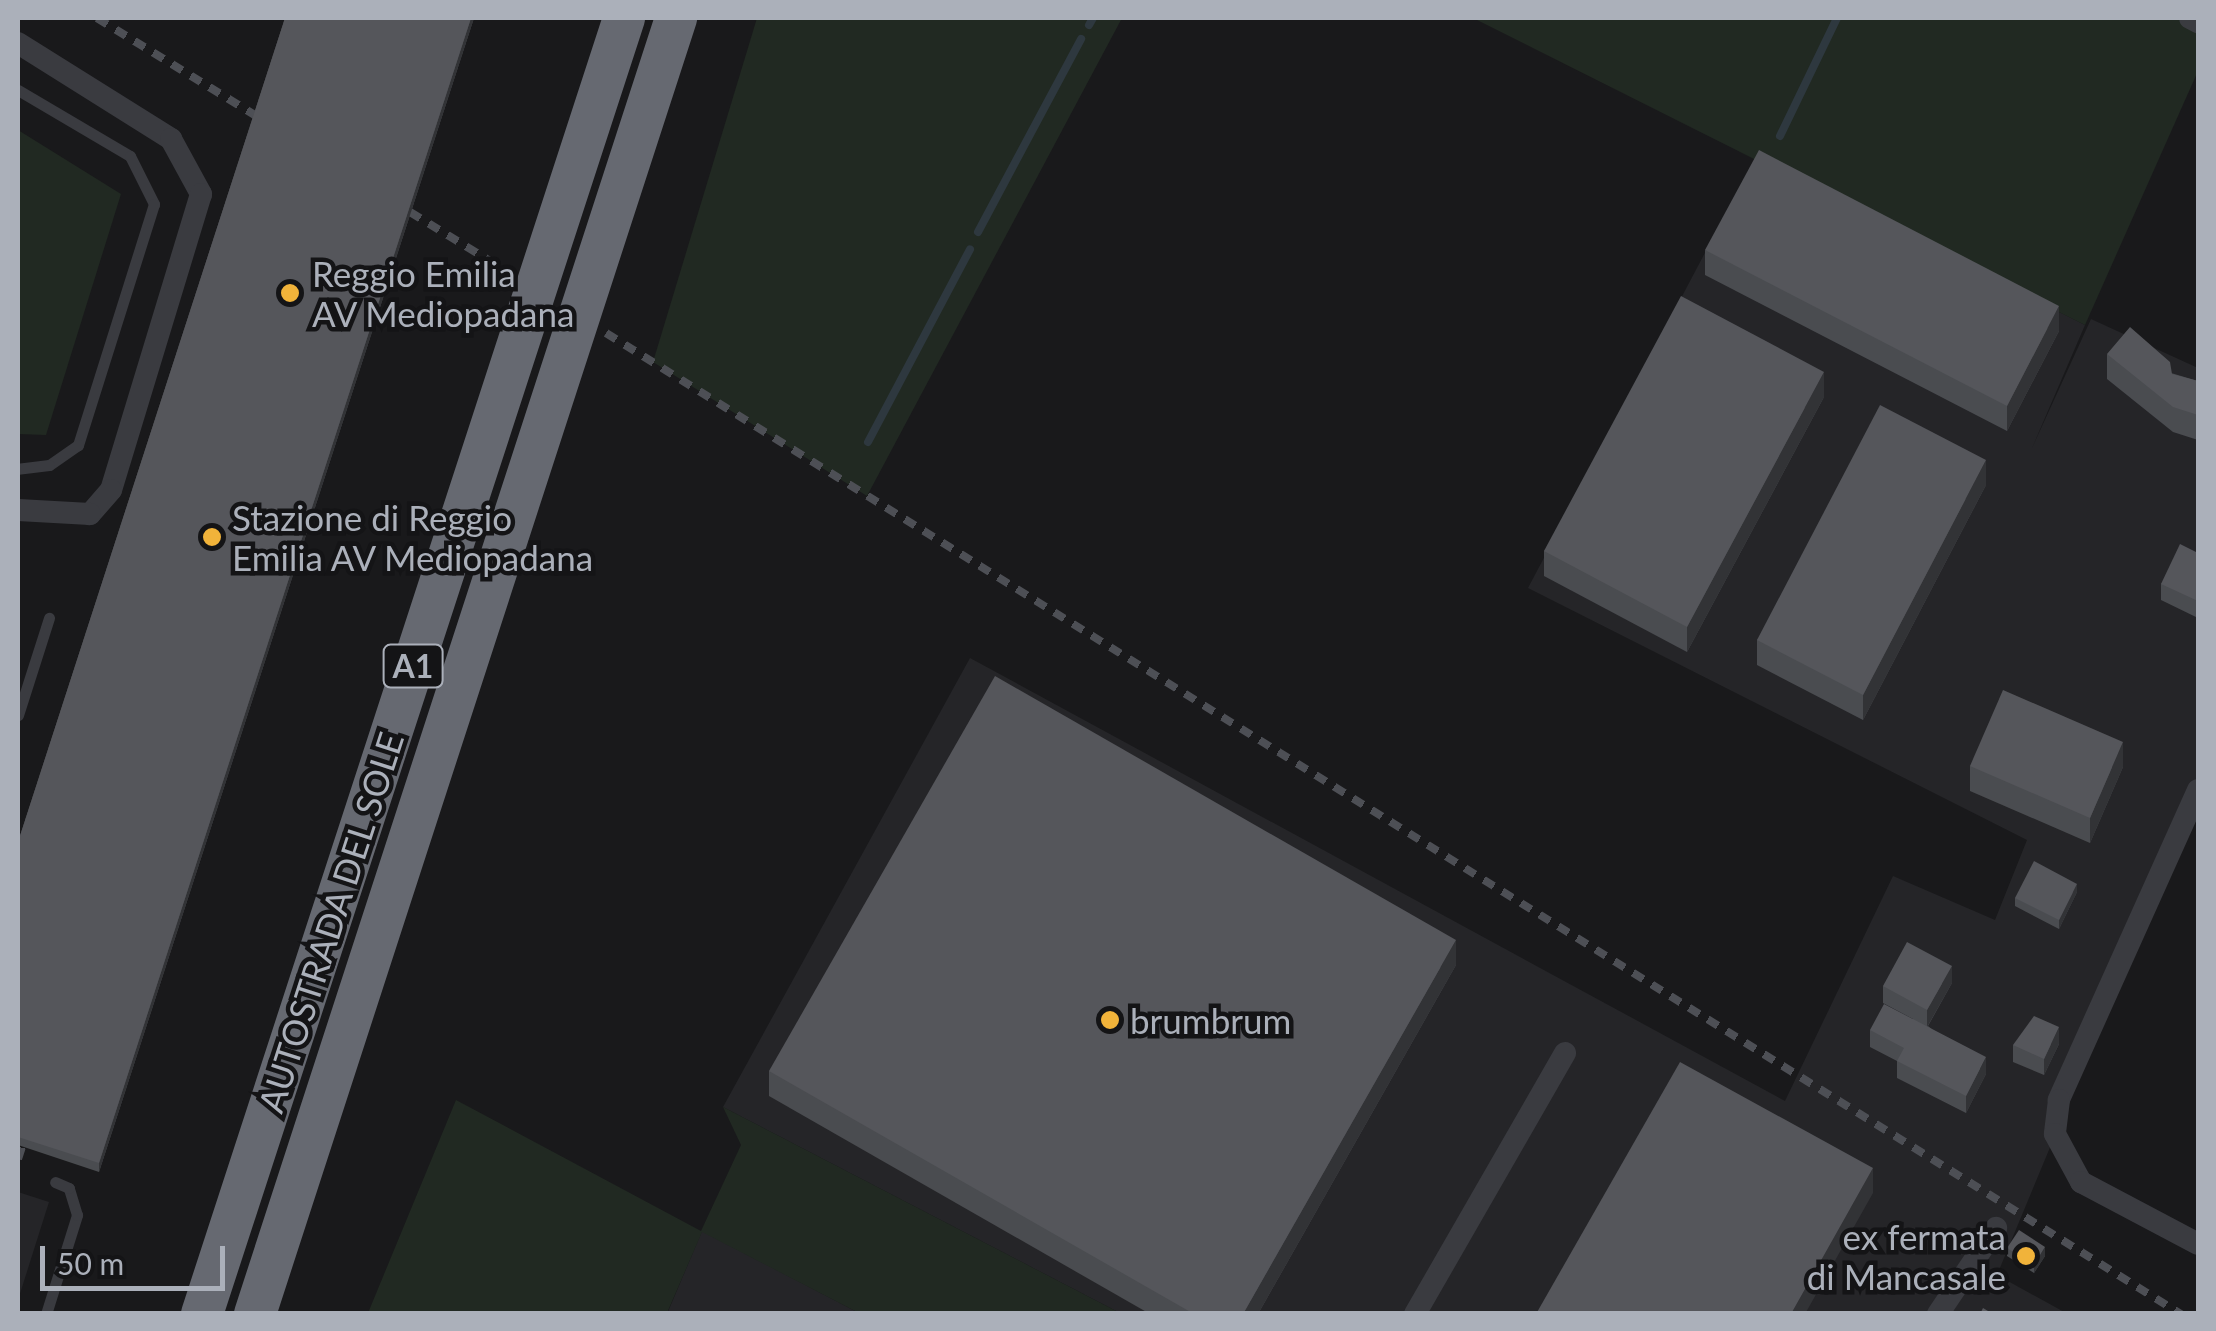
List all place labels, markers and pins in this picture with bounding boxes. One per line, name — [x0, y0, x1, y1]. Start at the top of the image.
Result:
place label: Reggio Emilia AV Mediopadana — [312, 252, 576, 334]
marker: Reggio Emilia AV Mediopadana — [277, 280, 303, 306]
place label: Stazione di Reggio Emilia AV Mediopadana — [232, 496, 596, 578]
marker: Stazione di Reggio Emilia AV Mediopadana — [201, 526, 223, 548]
place label: brumbrum — [1130, 999, 1291, 1041]
marker: brumbrum — [1099, 1009, 1121, 1031]
place label: ex fermata di Mancasale — [1807, 1215, 2006, 1297]
marker: ex fermata di Mancasale — [2015, 1245, 2037, 1267]

